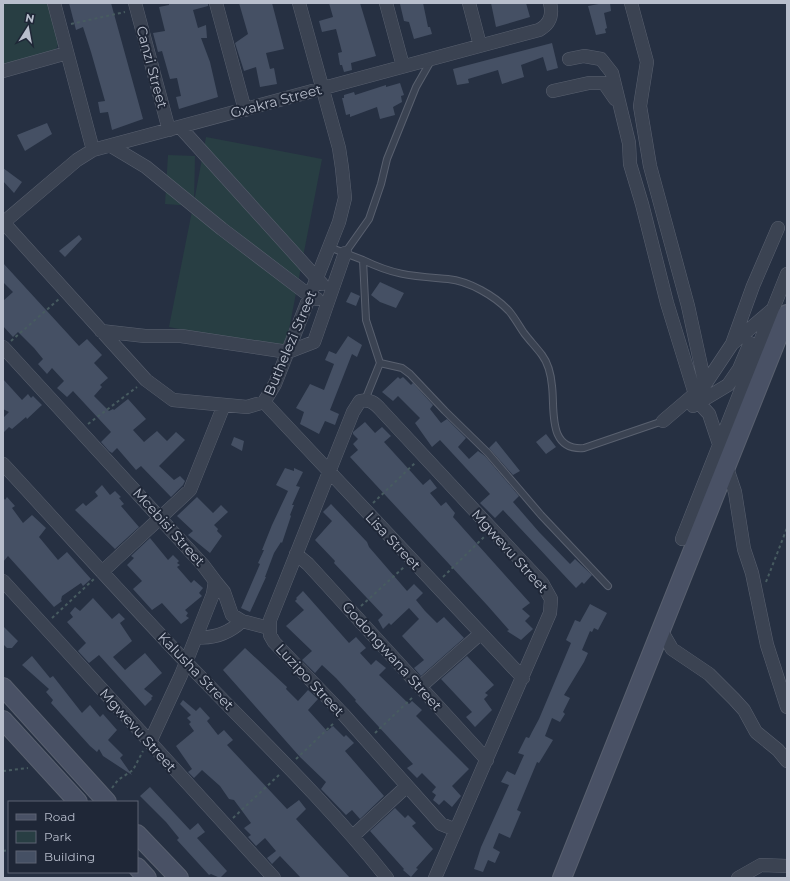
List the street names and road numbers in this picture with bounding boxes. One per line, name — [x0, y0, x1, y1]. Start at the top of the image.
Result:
street label: Canzi Street — [132, 24, 172, 110]
street label: Gxakra Street — [228, 80, 324, 122]
street label: Buthelezi Street — [260, 287, 320, 398]
street label: Mcebisi Street — [129, 484, 209, 570]
street label: Mgwevu Street — [468, 505, 552, 597]
street label: Lisa Street — [361, 508, 425, 574]
street label: Godongwana Street — [338, 598, 446, 715]
street label: Kalusha Street — [154, 628, 238, 714]
street label: Luzipo Street — [272, 640, 348, 720]
street label: Mgwevu Street — [96, 684, 180, 776]

